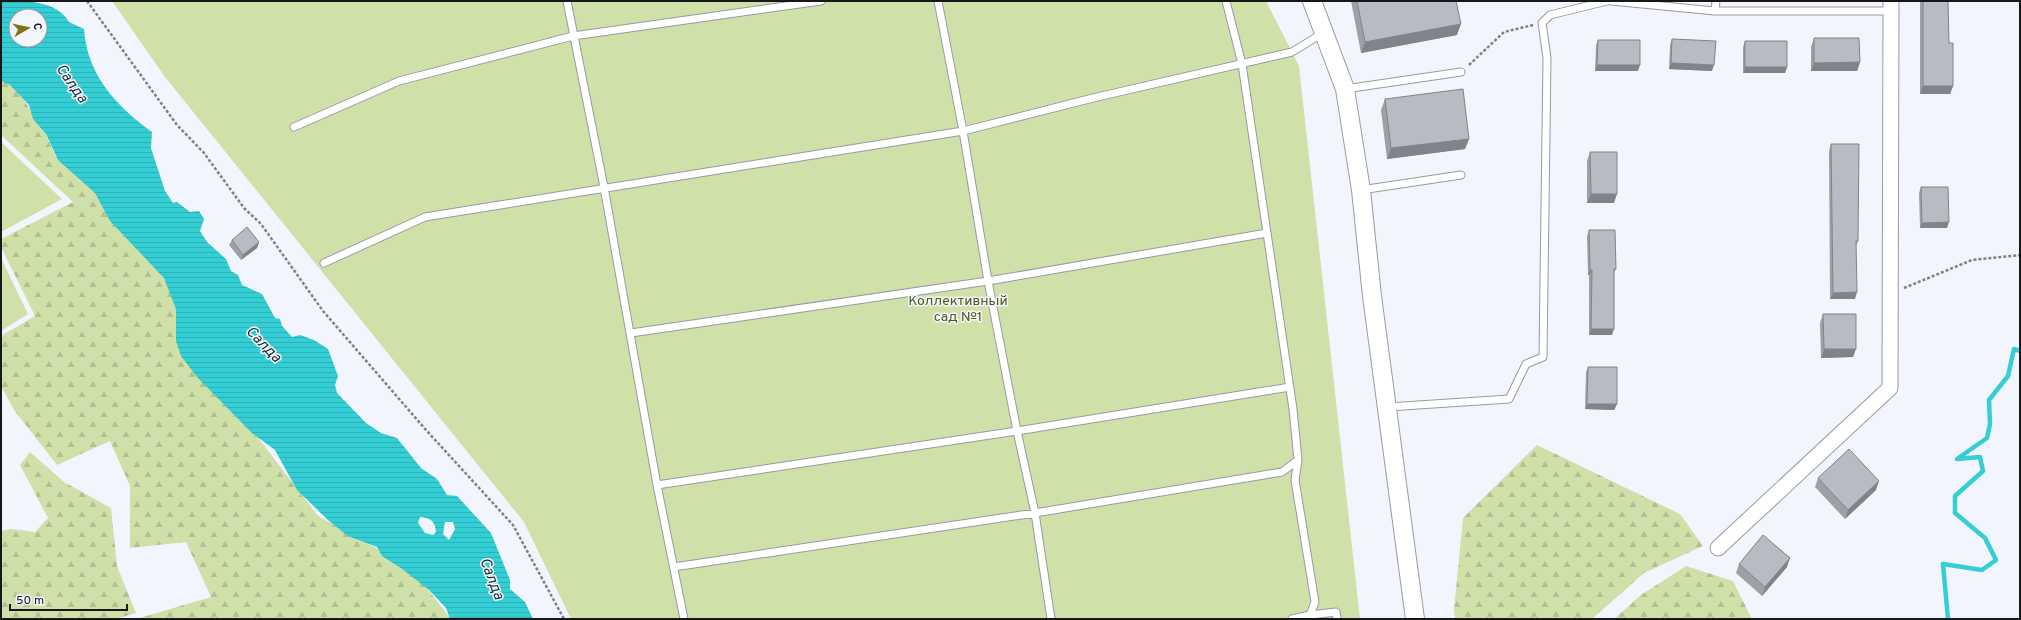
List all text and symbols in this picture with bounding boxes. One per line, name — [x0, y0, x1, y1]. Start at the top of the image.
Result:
north arrow — [8, 8, 48, 48]
text: С — [29, 22, 44, 31]
water label: Салда — [51, 61, 91, 107]
park label: Коллективный сад №1 — [908, 293, 1008, 326]
water label: Салда — [241, 323, 285, 367]
water label: Салда — [474, 555, 508, 603]
scale bar — [10, 586, 127, 612]
text: 50 m — [16, 593, 44, 609]

